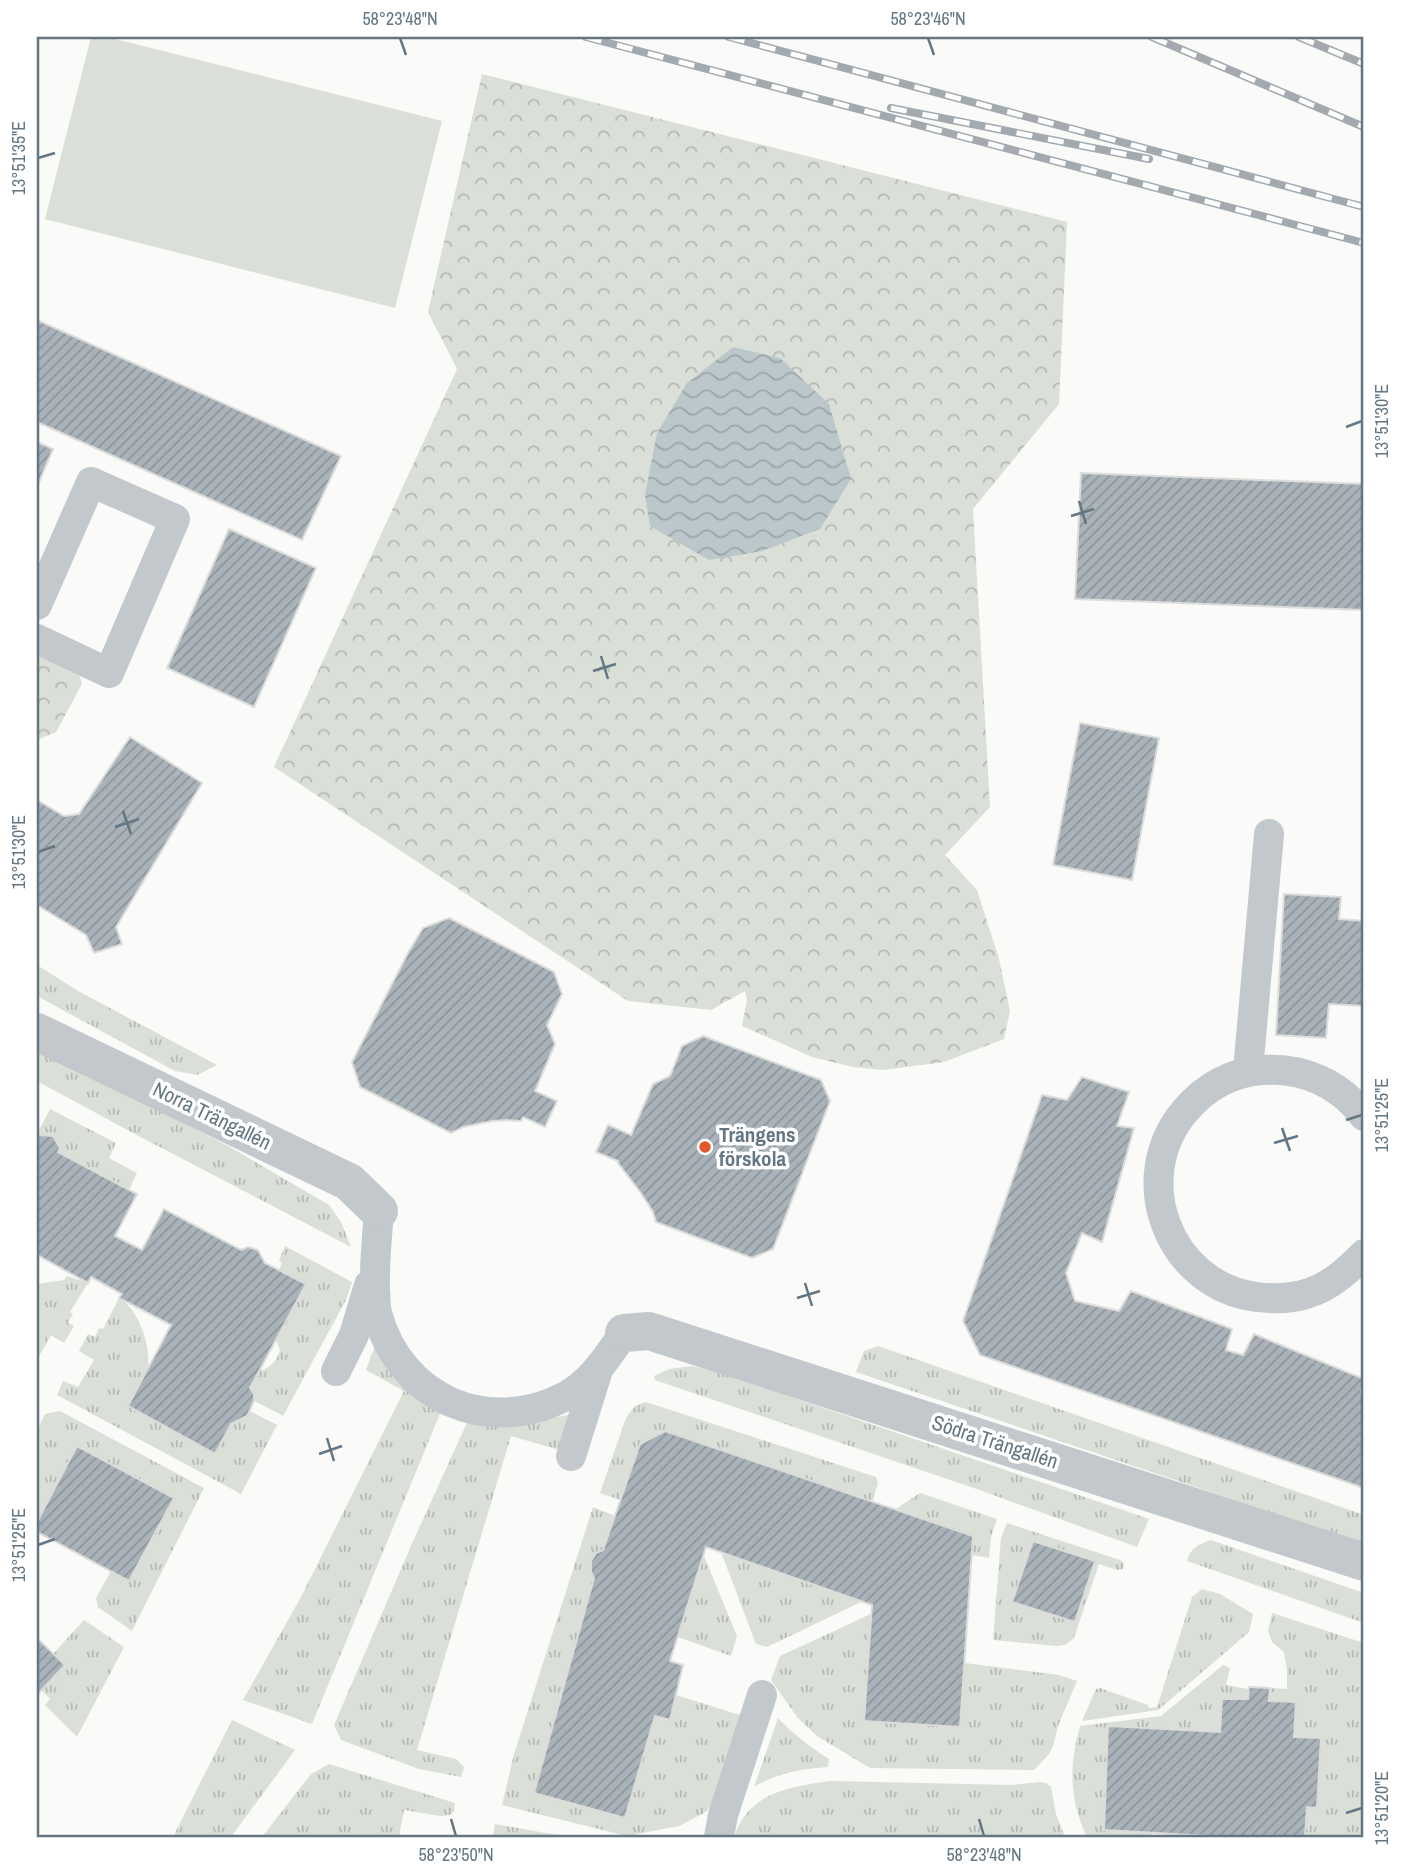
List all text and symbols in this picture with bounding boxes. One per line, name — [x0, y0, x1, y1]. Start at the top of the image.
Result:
text: 58°23'48"N — [362, 6, 438, 31]
text: 58°23'46"N — [890, 6, 966, 31]
text: 13°51'35"E — [6, 121, 31, 195]
text: 13°51'30"E — [1369, 384, 1394, 458]
text: 13°51'30"E — [6, 815, 31, 889]
street label: Norra Trängallén — [148, 1074, 276, 1157]
text: 13°51'25"E — [1369, 1078, 1394, 1152]
place label: Trängens förskola — [719, 1120, 796, 1173]
marker: Trängens förskola — [697, 1139, 713, 1155]
street label: Södra Trängallén — [928, 1407, 1062, 1476]
text: 13°51'25"E — [6, 1508, 31, 1582]
text: 13°51'20"E — [1369, 1771, 1394, 1845]
text: 58°23'50"N — [418, 1842, 494, 1867]
text: 58°23'48"N — [946, 1842, 1022, 1867]

